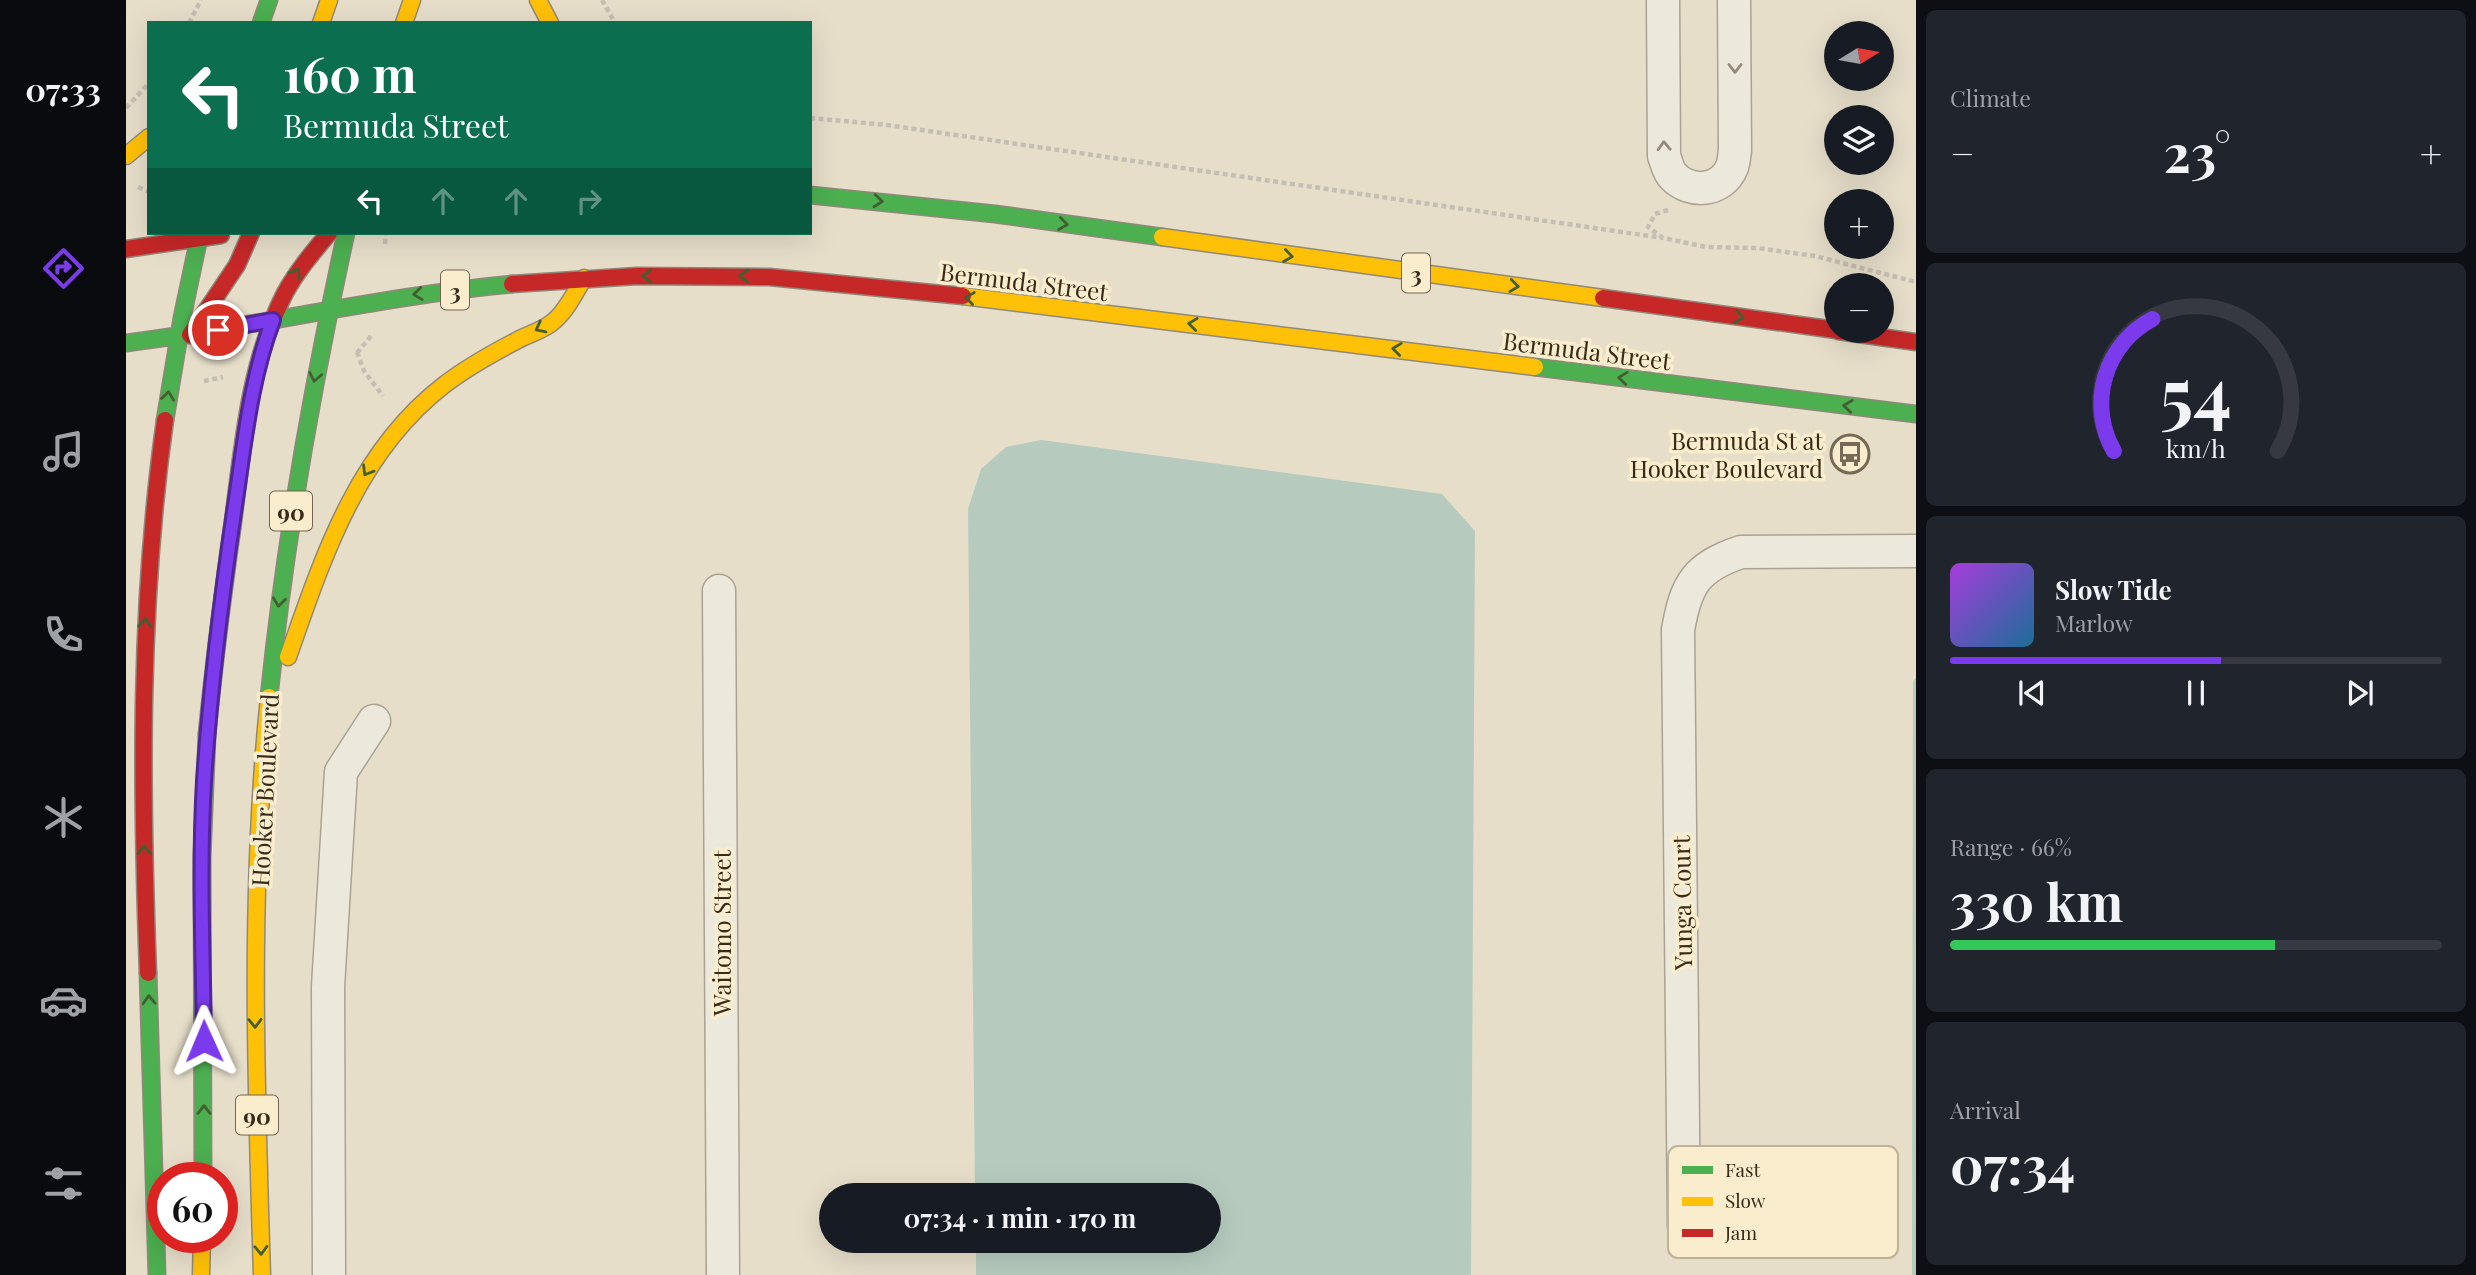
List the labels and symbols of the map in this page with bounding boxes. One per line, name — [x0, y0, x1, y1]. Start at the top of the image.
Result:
north arrow — [1824, 21, 1894, 91]
one-way arrow — [1727, 63, 1743, 74]
one-way arrow — [1657, 140, 1672, 151]
one-way arrow — [872, 193, 884, 208]
one-way arrow — [1057, 216, 1069, 231]
one-way arrow — [1282, 248, 1294, 263]
road number: 3 — [1402, 254, 1430, 292]
street label: Bermuda Street — [938, 255, 1110, 307]
one-way arrow — [288, 267, 301, 280]
one-way arrow — [642, 268, 652, 284]
one-way arrow — [738, 269, 749, 284]
road number: 3 — [441, 270, 469, 310]
one-way arrow — [1508, 278, 1520, 293]
one-way arrow — [412, 287, 424, 302]
one-way arrow — [964, 290, 976, 305]
pin — [188, 300, 248, 360]
one-way arrow — [1733, 309, 1745, 324]
one-way arrow — [1187, 317, 1198, 332]
one-way arrow — [535, 320, 547, 334]
street label: Bermuda Street — [1501, 324, 1673, 376]
one-way arrow — [1391, 342, 1403, 357]
one-way arrow — [1617, 370, 1628, 385]
one-way arrow — [308, 371, 323, 383]
one-way arrow — [160, 391, 175, 402]
one-way arrow — [1842, 398, 1854, 413]
place label: Bermuda St at Hooker Boulevard — [1630, 424, 1823, 484]
bus stop icon: Bermuda St at Hooker Boulevard — [1829, 433, 1871, 475]
one-way arrow — [362, 463, 375, 476]
road number: 90 — [270, 491, 312, 530]
one-way arrow — [272, 596, 287, 608]
one-way arrow — [138, 617, 153, 628]
street label: Hooker Boulevard — [243, 693, 285, 887]
street label: Yunga Court — [1664, 835, 1698, 971]
one-way arrow — [136, 844, 151, 855]
street label: Waitomo Street — [705, 849, 737, 1017]
one-way arrow — [142, 994, 157, 1005]
position arrow — [167, 1004, 241, 1078]
one-way arrow — [247, 1018, 263, 1028]
road number: 90 — [236, 1096, 278, 1134]
one-way arrow — [196, 1104, 212, 1114]
legend — [1668, 1146, 1898, 1258]
text: Fast — [1725, 1156, 1761, 1182]
speed limit sign: 60 — [147, 1162, 238, 1253]
text: Slow — [1725, 1187, 1766, 1213]
text: Jam — [1724, 1219, 1757, 1245]
one-way arrow — [254, 1245, 269, 1256]

